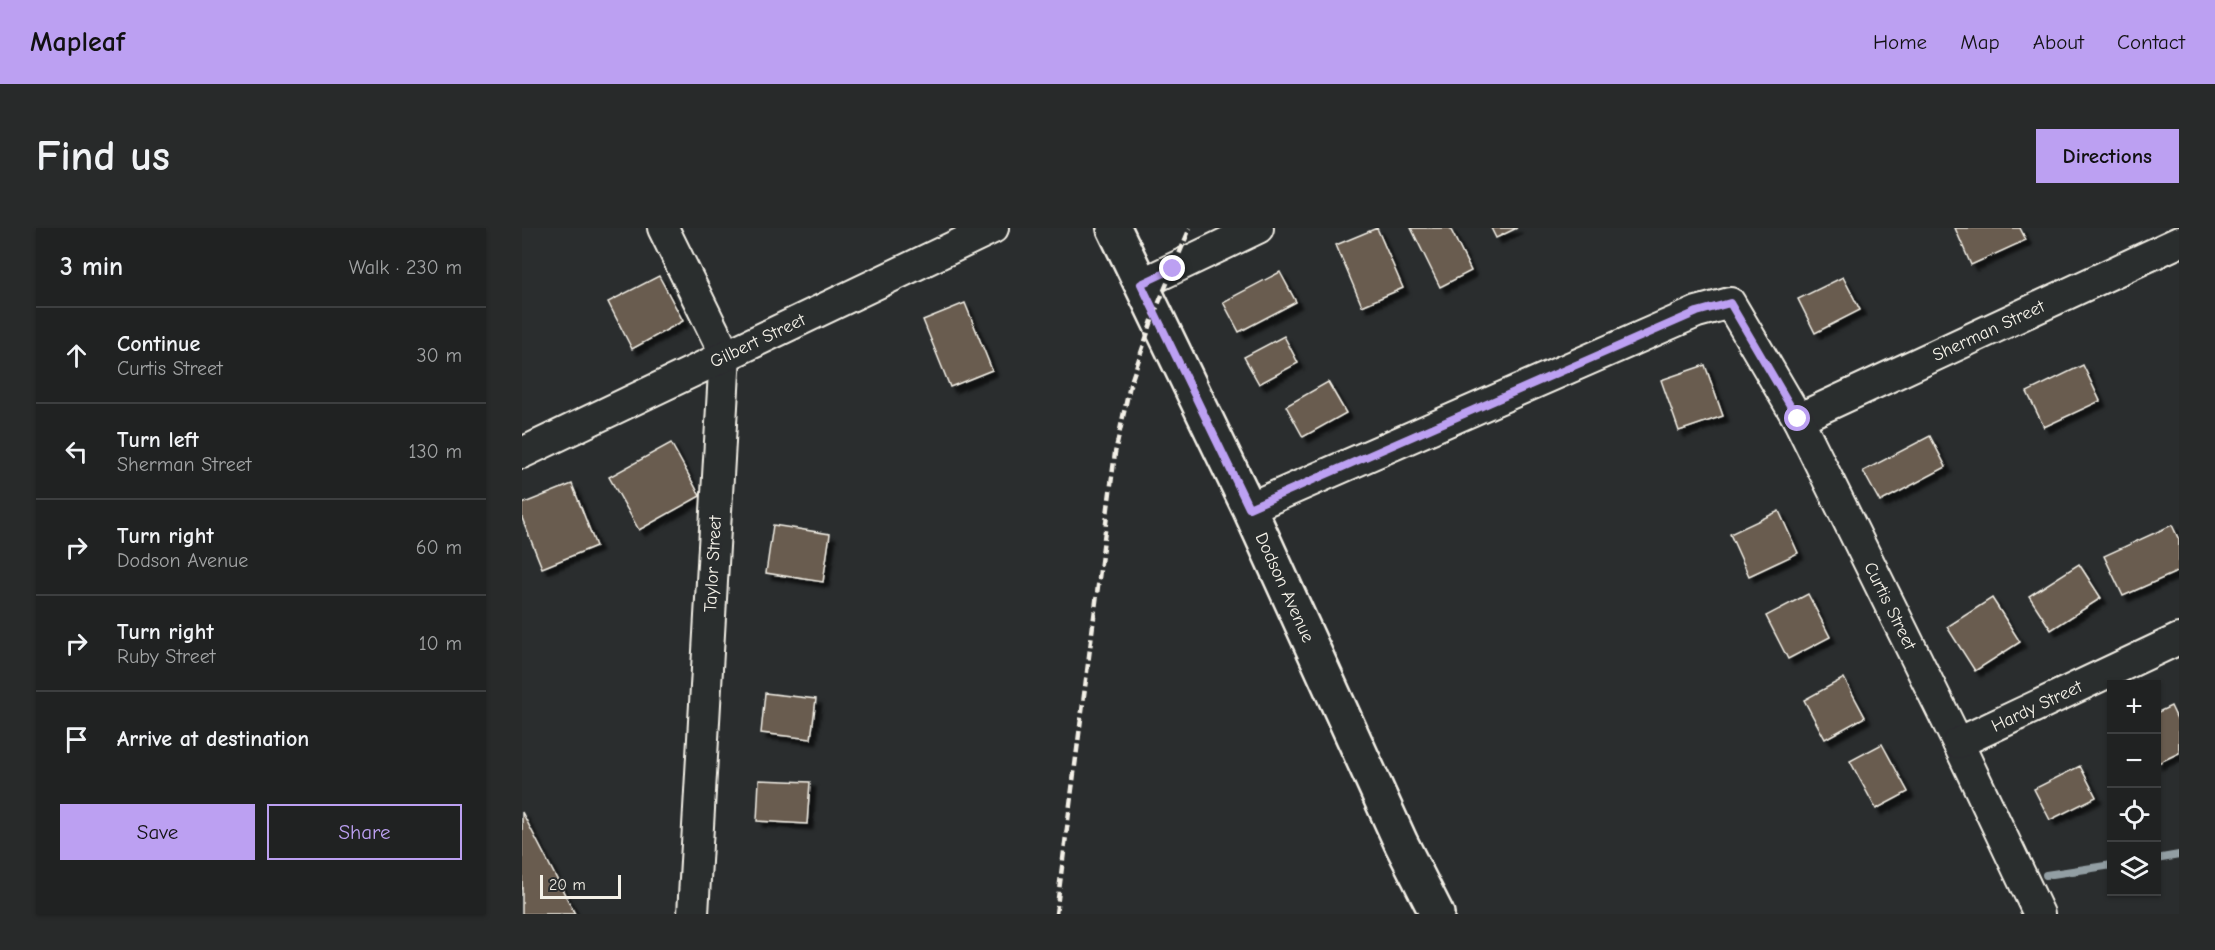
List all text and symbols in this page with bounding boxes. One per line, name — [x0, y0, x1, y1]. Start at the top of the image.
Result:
text: Mapleaf — [30, 26, 125, 58]
text: Home — [1873, 30, 1927, 54]
text: Map — [1960, 30, 2000, 54]
text: About — [2033, 30, 2084, 54]
text: Contact — [2117, 30, 2185, 54]
button: Directions — [2036, 129, 2179, 183]
text: Find us — [36, 132, 170, 181]
text: 3 min — [60, 252, 123, 282]
route end — [1159, 255, 1185, 281]
text: Walk · 230 m — [349, 256, 462, 279]
street label: Sherman Street — [1929, 295, 2049, 366]
street label: Gilbert Street — [706, 308, 809, 372]
text: Continue — [117, 331, 200, 357]
icon: ahead — [60, 339, 93, 372]
text: 30 m — [416, 344, 462, 367]
text: Curtis Street — [117, 357, 223, 380]
route start — [1784, 405, 1810, 431]
text: Turn left — [117, 427, 199, 453]
icon: left — [60, 435, 93, 468]
text: 130 m — [409, 440, 462, 463]
text: Sherman Street — [117, 453, 251, 476]
street label: Taylor Street — [700, 514, 726, 613]
text: Turn right — [117, 523, 214, 549]
street label: Dodson Avenue — [1251, 529, 1319, 646]
icon: right — [60, 531, 93, 564]
text: 60 m — [416, 536, 462, 559]
text: Dodson Avenue — [117, 549, 248, 572]
street label: Curtis Street — [1860, 558, 1921, 654]
text: Turn right — [117, 619, 214, 645]
icon: right — [60, 627, 93, 660]
text: 10 m — [419, 632, 462, 655]
text: Ruby Street — [117, 645, 215, 668]
street label: Hardy Street — [1988, 675, 2086, 736]
map controls — [2107, 680, 2161, 896]
button: + — [2107, 680, 2161, 734]
icon: arrive — [60, 723, 93, 756]
text: Arrive at destination — [117, 726, 309, 752]
button: − — [2107, 734, 2161, 788]
button: locate — [2107, 788, 2161, 842]
button: Save — [60, 804, 255, 860]
button: Share — [267, 804, 462, 860]
button: layers — [2107, 842, 2161, 896]
scale bar — [540, 872, 621, 900]
text: 20 m — [549, 876, 586, 894]

